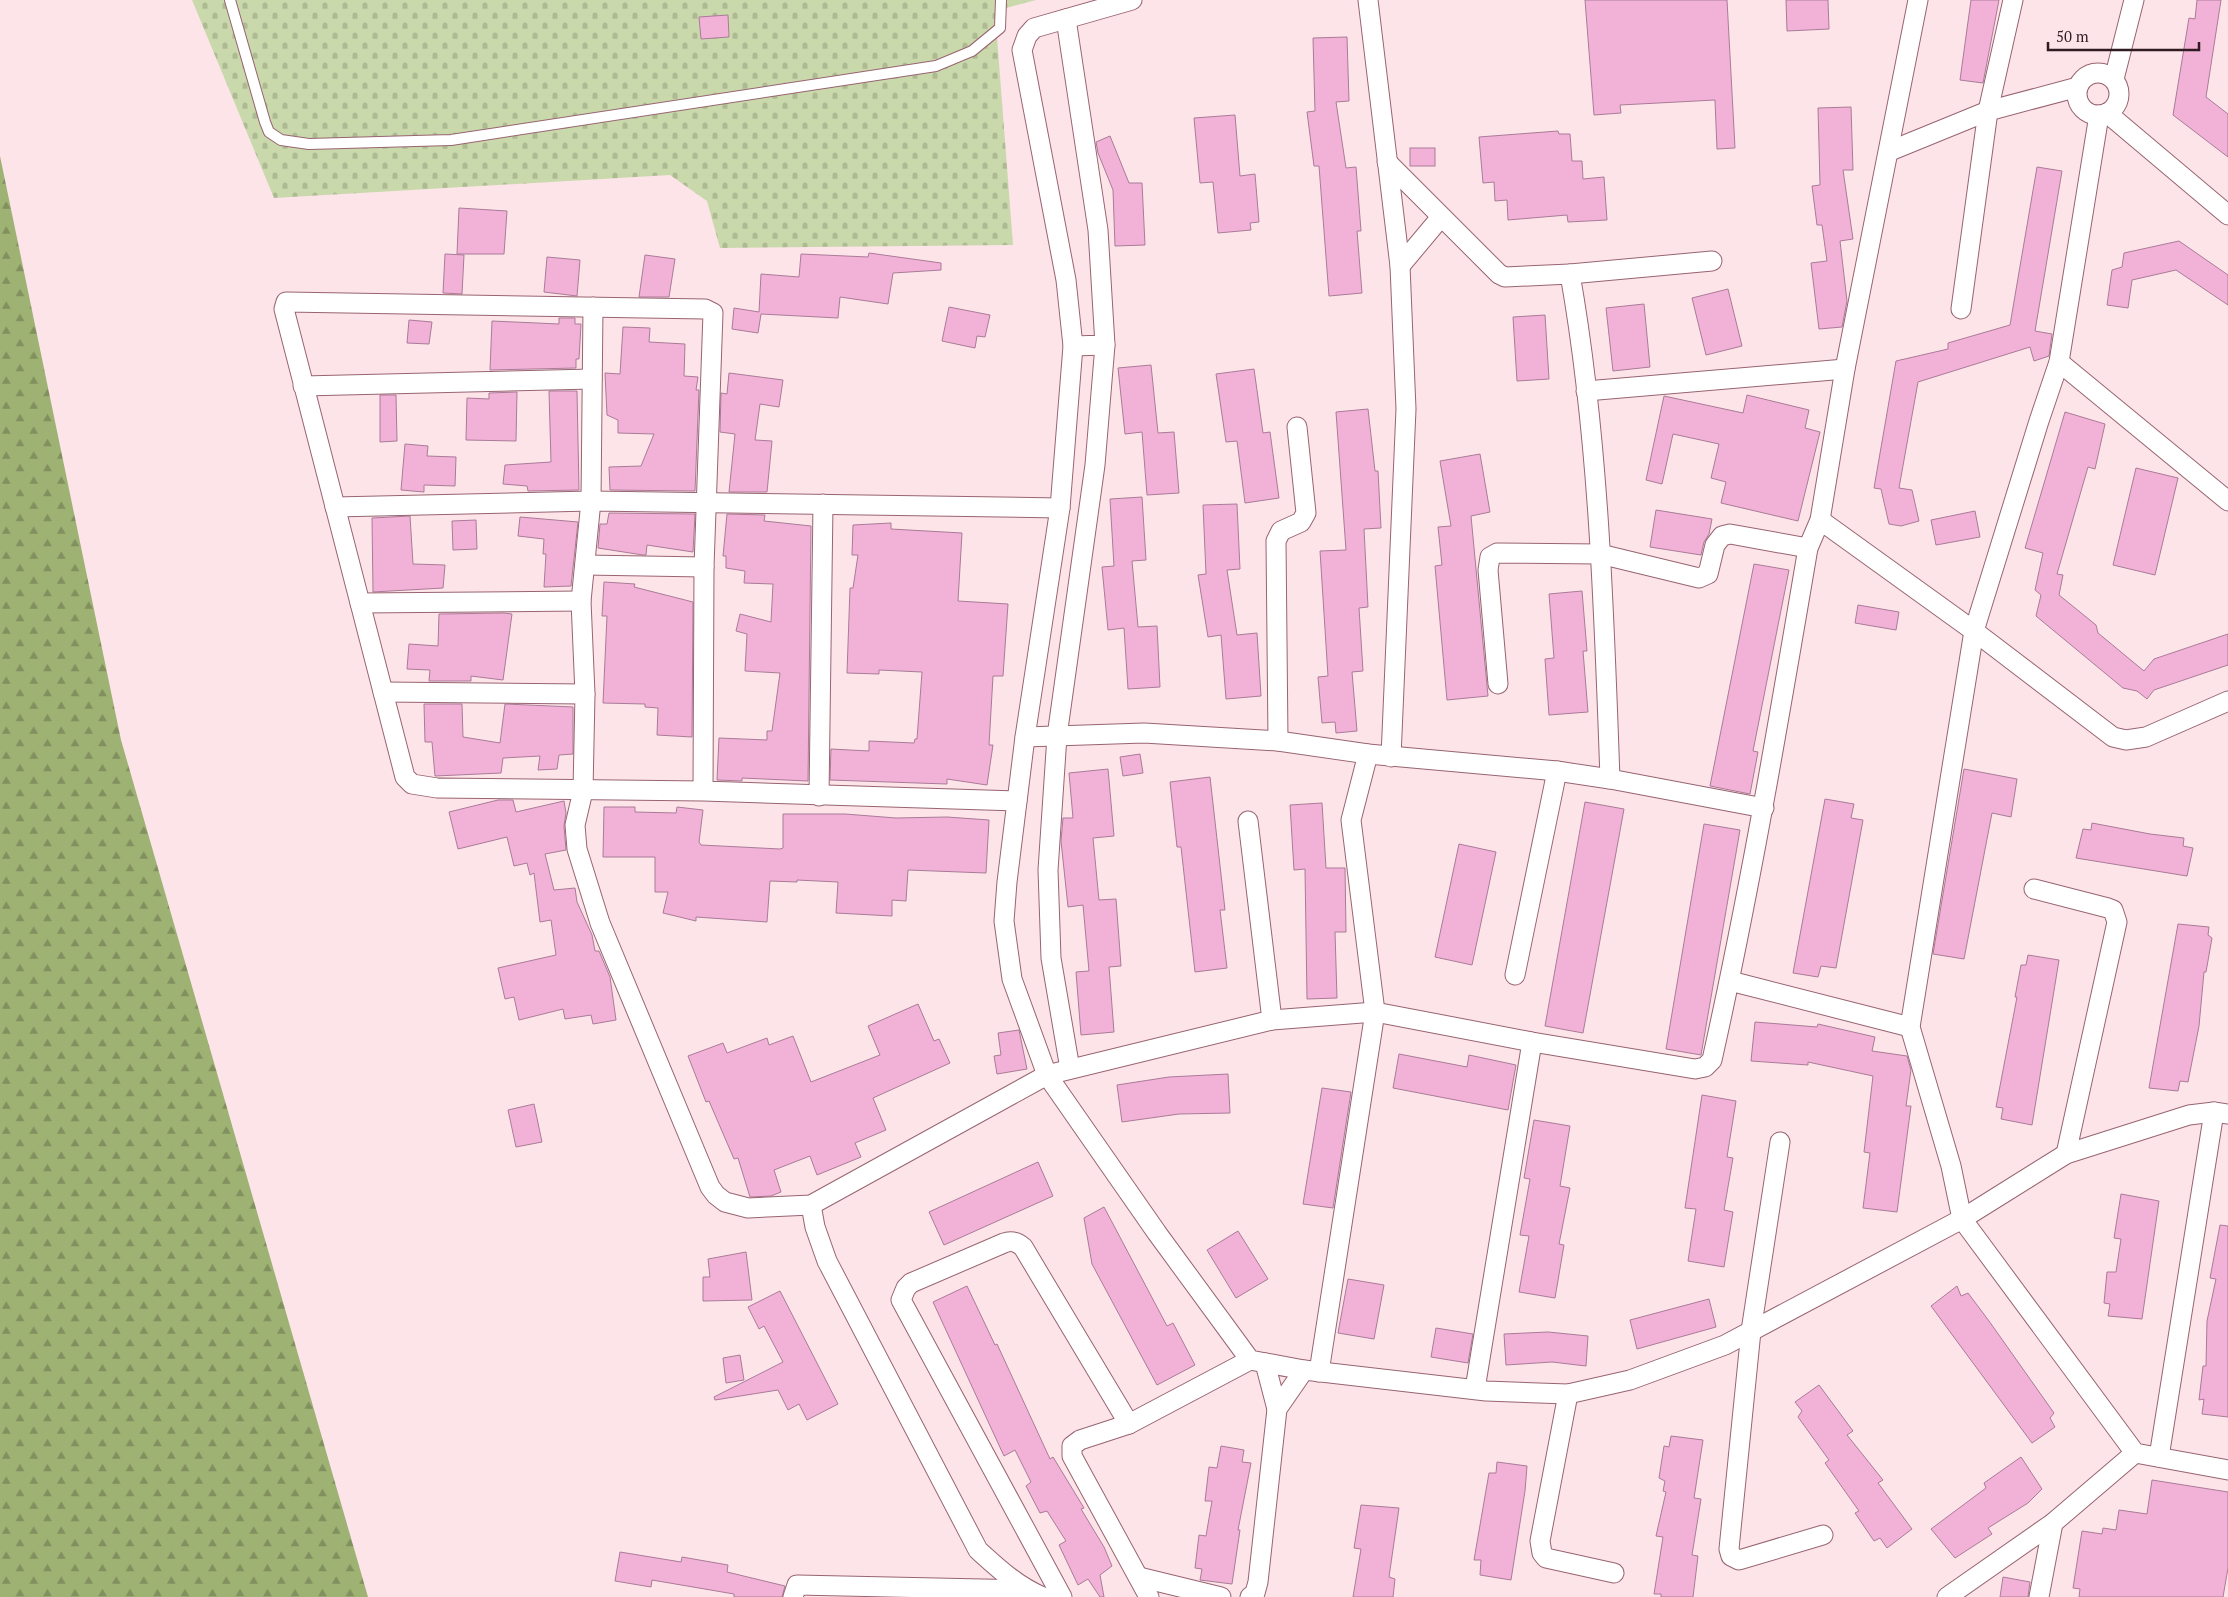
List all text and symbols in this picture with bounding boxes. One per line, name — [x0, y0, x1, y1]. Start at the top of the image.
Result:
scale bar — [2048, 20, 2199, 52]
text: 50 m — [2056, 26, 2089, 46]

